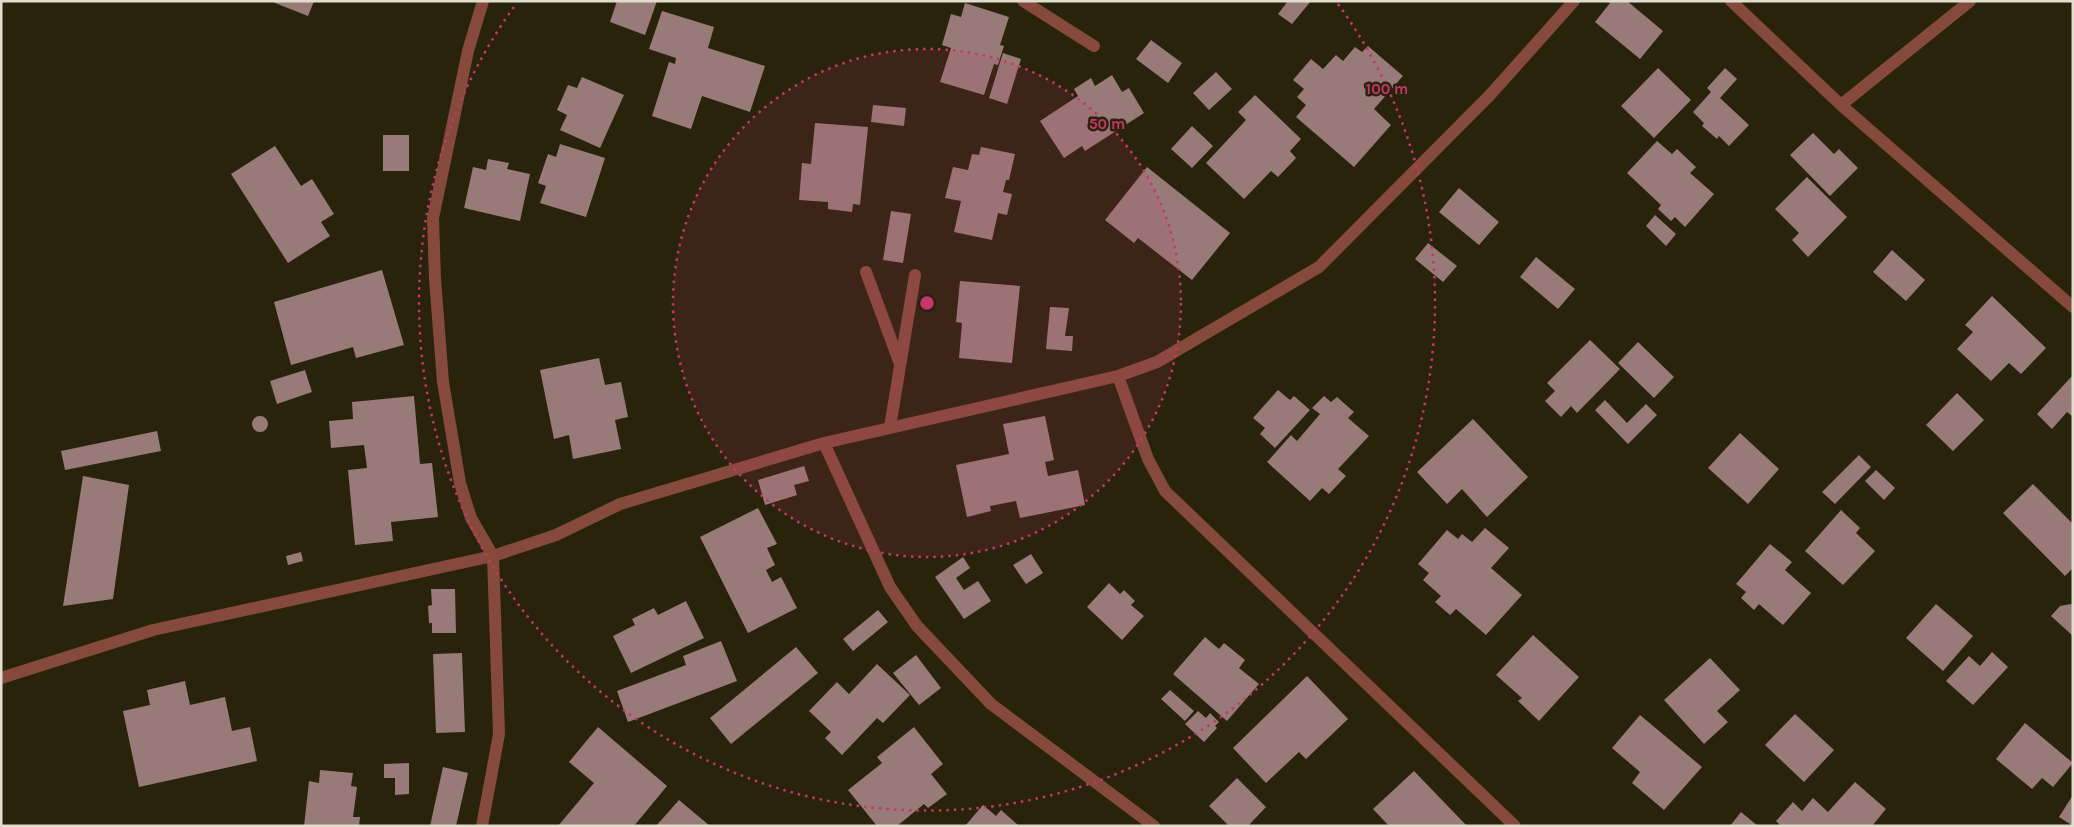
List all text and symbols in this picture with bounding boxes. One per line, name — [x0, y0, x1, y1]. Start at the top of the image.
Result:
text: 100 m — [1366, 80, 1408, 98]
text: 50 m — [1089, 115, 1125, 133]
centre of rings — [918, 294, 936, 312]

